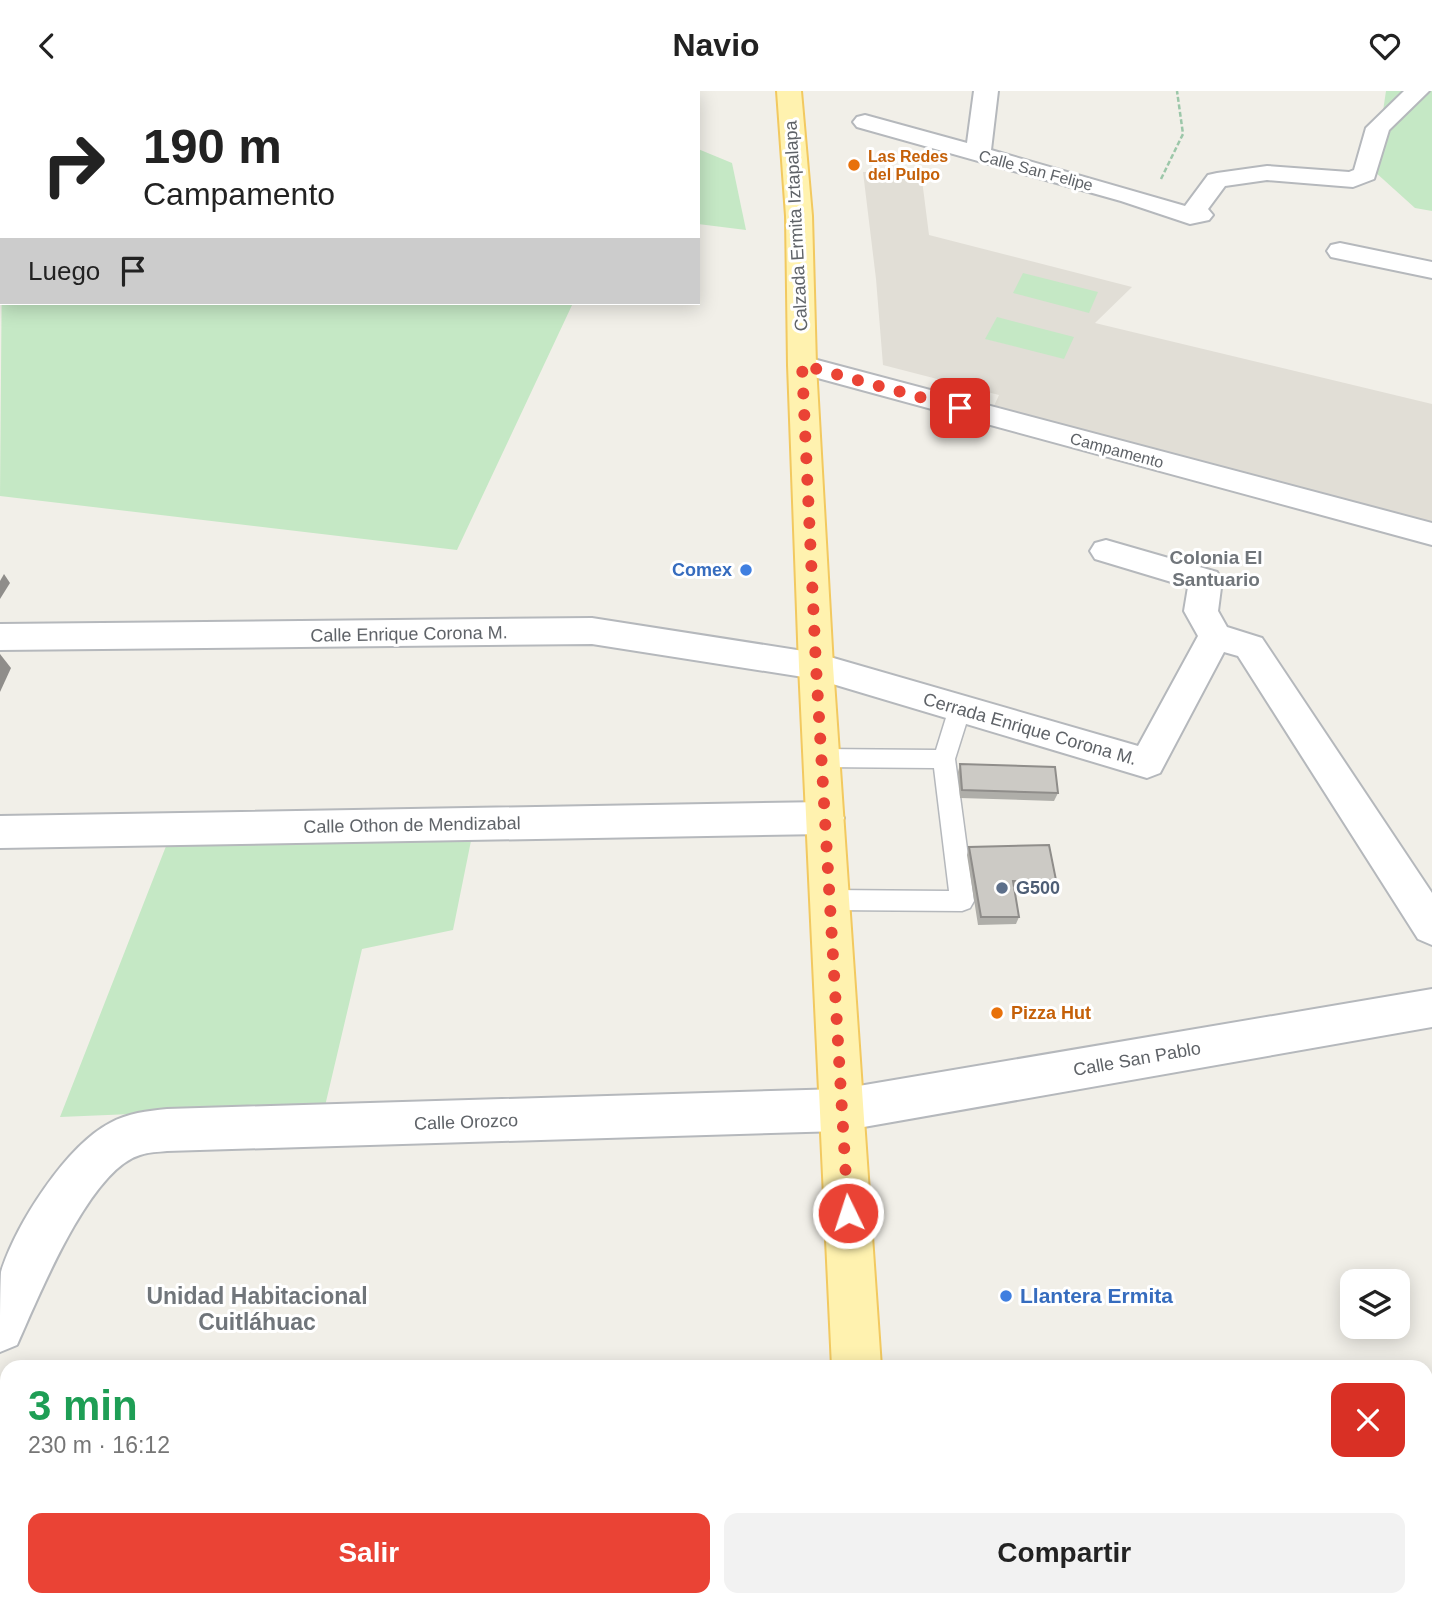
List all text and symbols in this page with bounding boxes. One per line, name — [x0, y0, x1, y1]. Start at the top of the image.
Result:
icon: back — [28, 27, 66, 65]
text: Navio — [672, 27, 760, 63]
icon: heart — [1366, 27, 1404, 65]
icon: right — [28, 119, 119, 210]
text: 190 m — [143, 119, 282, 173]
street label: Calzada Ermita Iztapalapa — [780, 119, 812, 332]
street label: Calle San Felipe — [977, 147, 1095, 194]
place label: Las Redes del Pulpo — [868, 148, 948, 183]
marker: Las Redes del Pulpo — [846, 157, 862, 173]
text: Campamento — [143, 176, 335, 212]
icon: arrive — [114, 252, 152, 290]
text: Luego — [28, 256, 100, 286]
pin — [930, 378, 990, 438]
icon: arrive — [941, 389, 979, 427]
street label: Campamento — [1068, 430, 1166, 471]
district label: Colonia El Santuario — [1170, 547, 1262, 590]
place label: Comex — [672, 560, 732, 580]
marker: Comex — [738, 562, 754, 578]
street label: Calle Enrique Corona M. — [310, 622, 508, 646]
street label: Cerrada Enrique Corona M. — [921, 689, 1139, 769]
street label: Calle Othon de Mendizabal — [303, 813, 521, 837]
place label: G500 — [1016, 878, 1060, 898]
marker: G500 — [994, 880, 1010, 896]
place label: Pizza Hut — [1011, 1003, 1091, 1023]
marker: Pizza Hut — [989, 1005, 1005, 1021]
street label: Calle San Pablo — [1072, 1038, 1202, 1080]
street label: Calle Orozco — [414, 1110, 518, 1134]
position arrow — [811, 1176, 885, 1250]
map controls — [1340, 1269, 1410, 1339]
button: layers — [1340, 1269, 1410, 1339]
district label: Unidad Habitacional Cuitláhuac — [146, 1283, 368, 1335]
place label: Llantera Ermita — [1020, 1284, 1173, 1307]
marker: Llantera Ermita — [998, 1288, 1014, 1304]
text: 3 min — [28, 1382, 138, 1429]
button: close — [1331, 1383, 1405, 1457]
text: 230 m · 16:12 — [28, 1432, 170, 1458]
button: Salir — [28, 1513, 710, 1593]
button: Compartir — [724, 1513, 1405, 1593]

